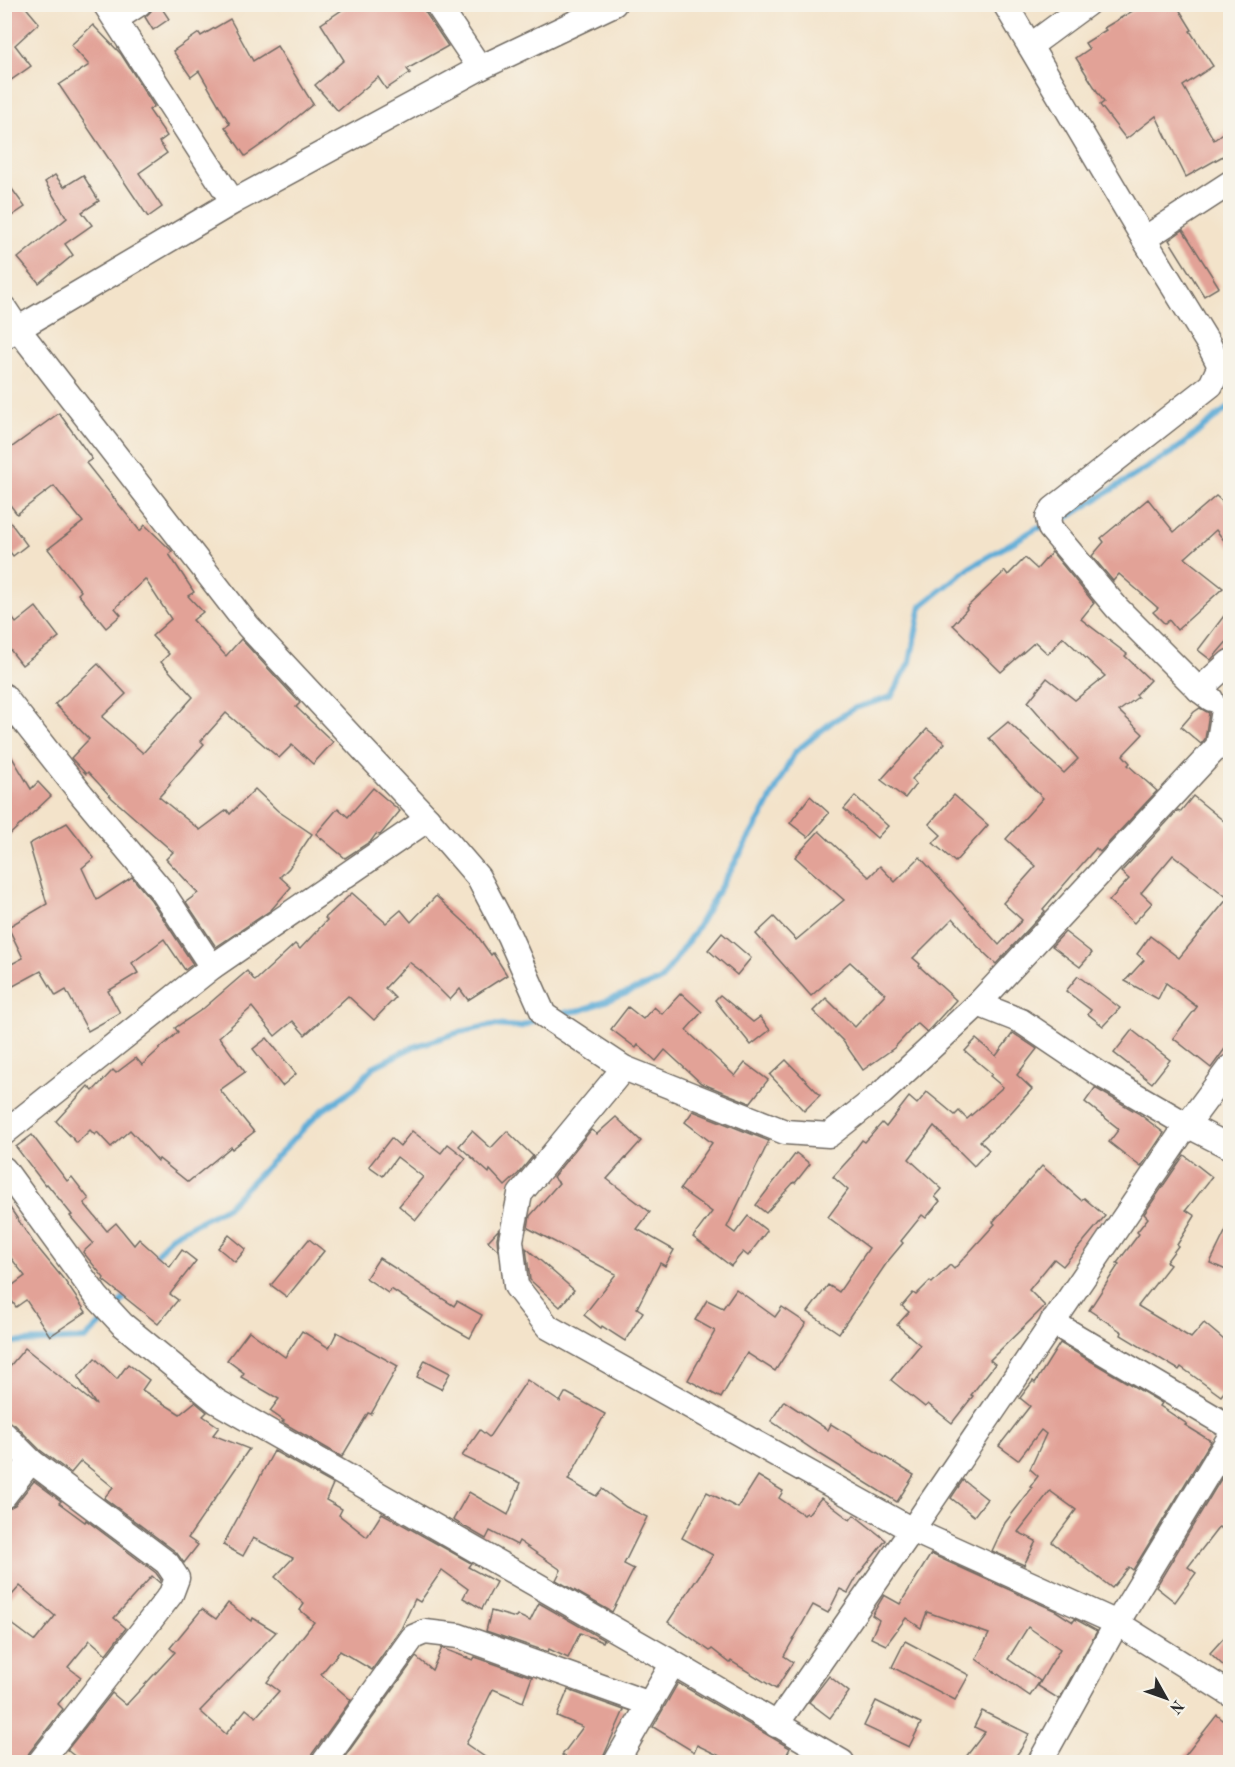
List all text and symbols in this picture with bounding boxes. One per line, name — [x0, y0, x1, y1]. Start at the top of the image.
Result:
north arrow — [1136, 1668, 1196, 1728]
text: N — [1165, 1697, 1186, 1717]

